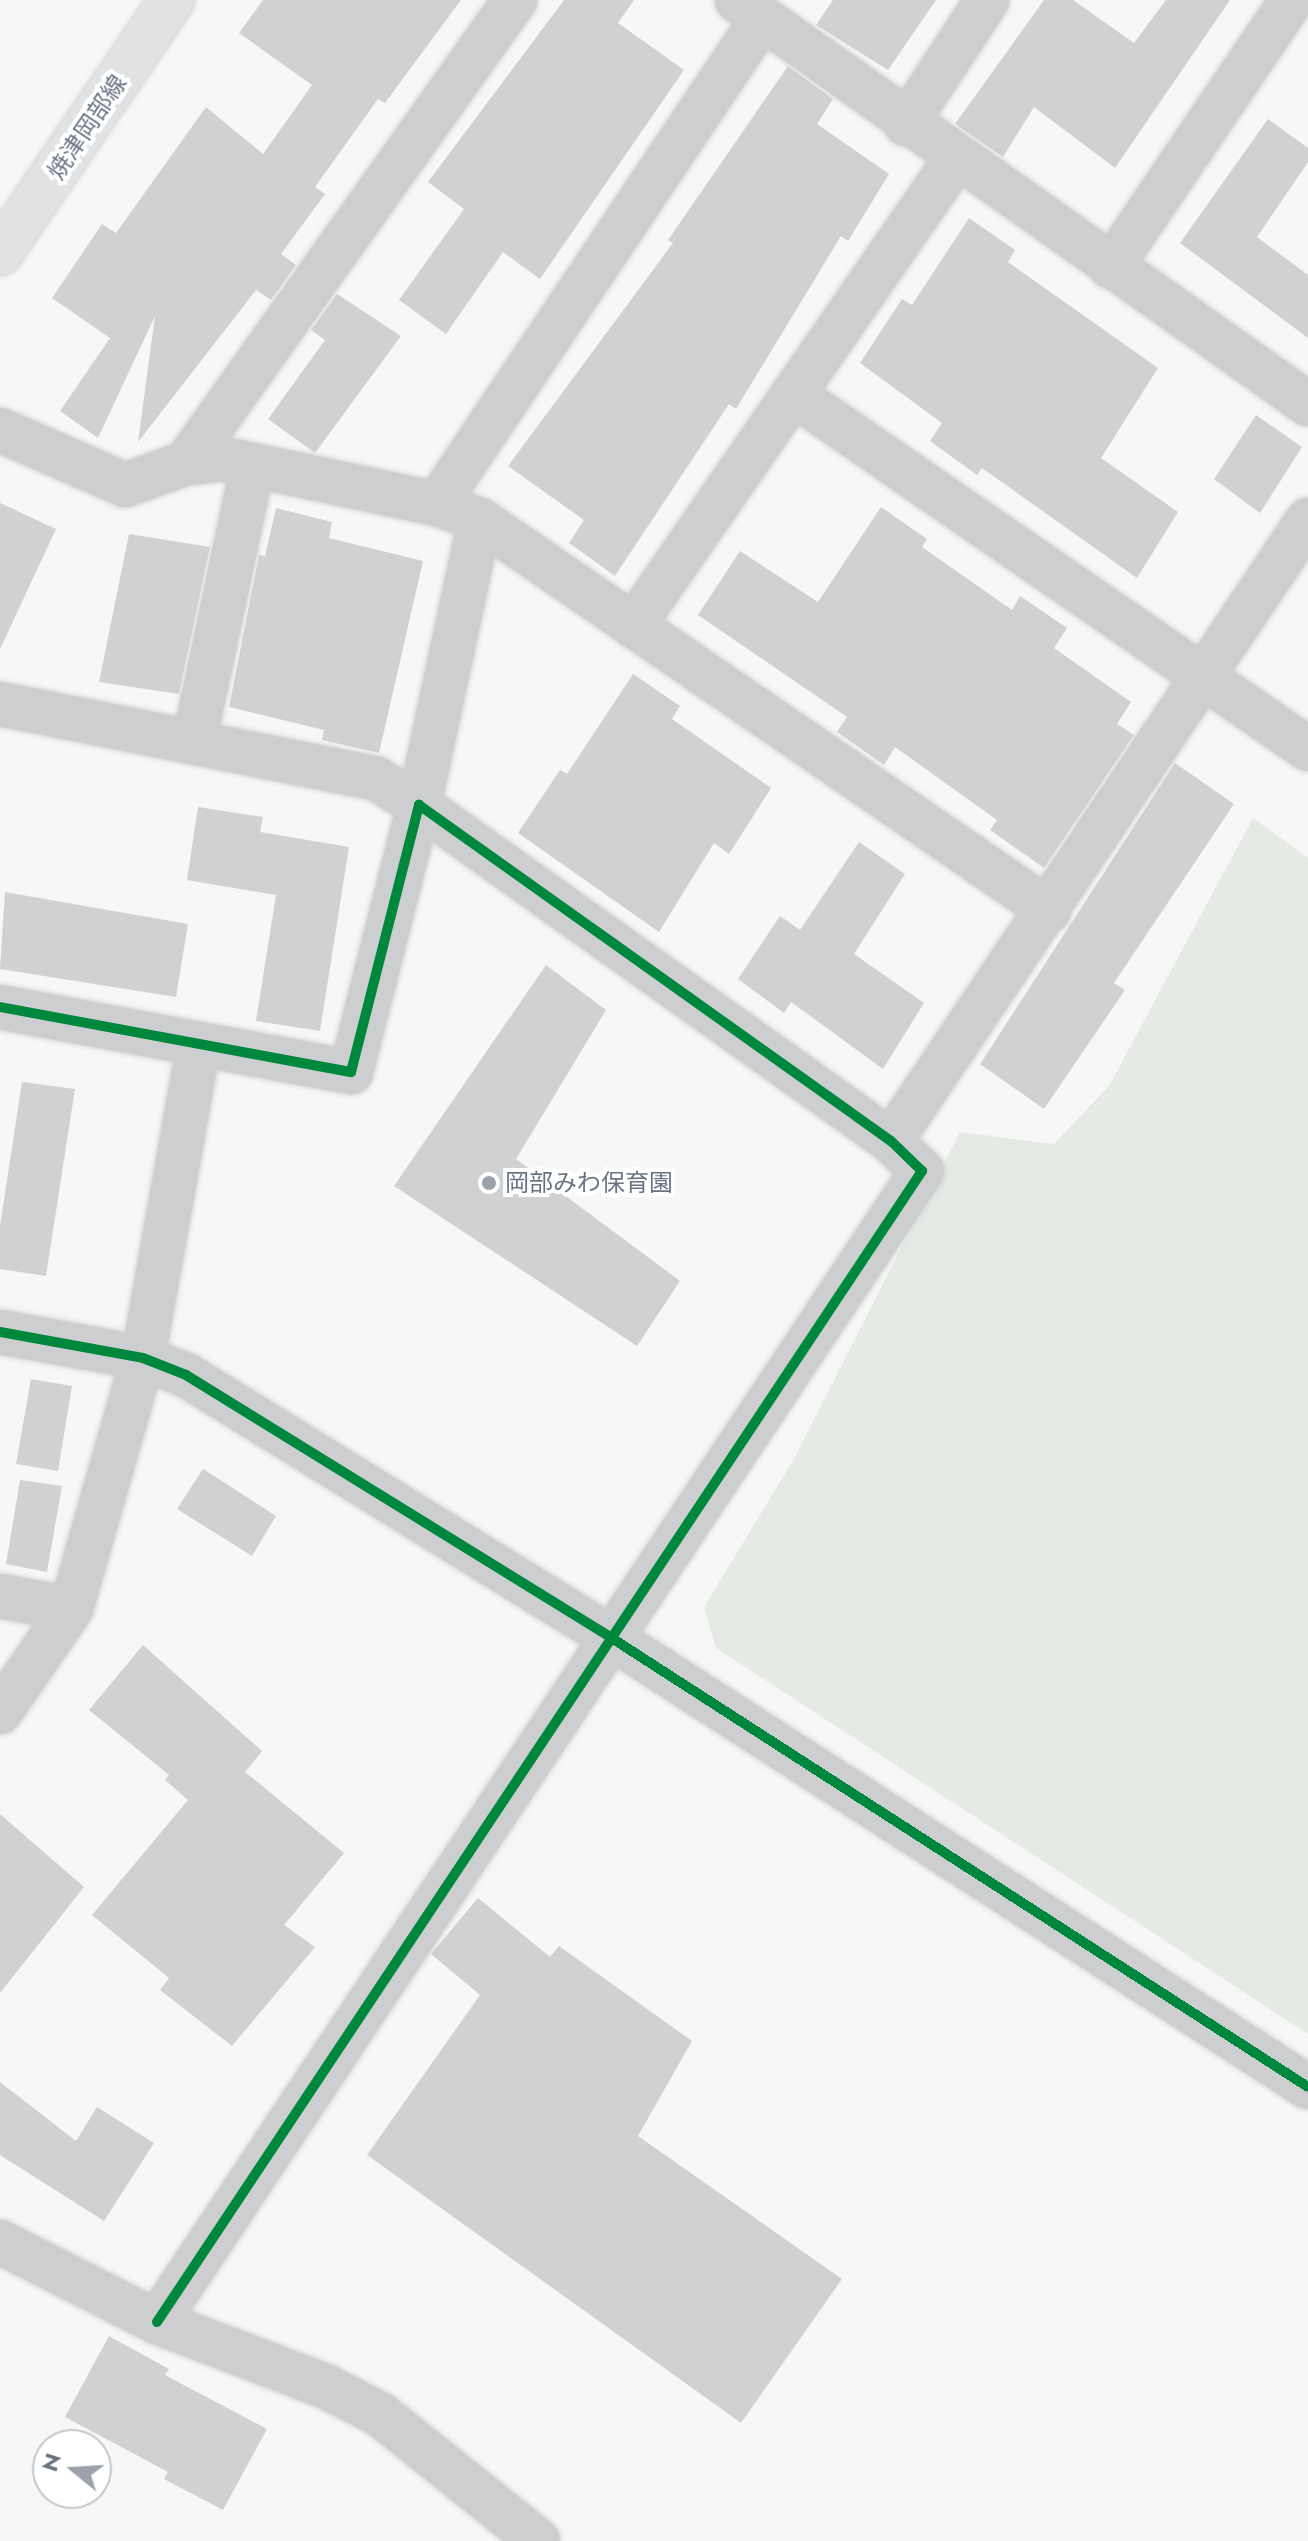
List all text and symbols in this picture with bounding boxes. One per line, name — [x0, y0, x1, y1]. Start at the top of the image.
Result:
street label: 焼津岡部線 — [42, 69, 132, 185]
place label: 岡部みわ保育園 — [505, 1169, 673, 1197]
marker: 岡部みわ保育園 — [480, 1174, 498, 1192]
north arrow — [32, 2429, 112, 2509]
text: N — [33, 2449, 69, 2475]

